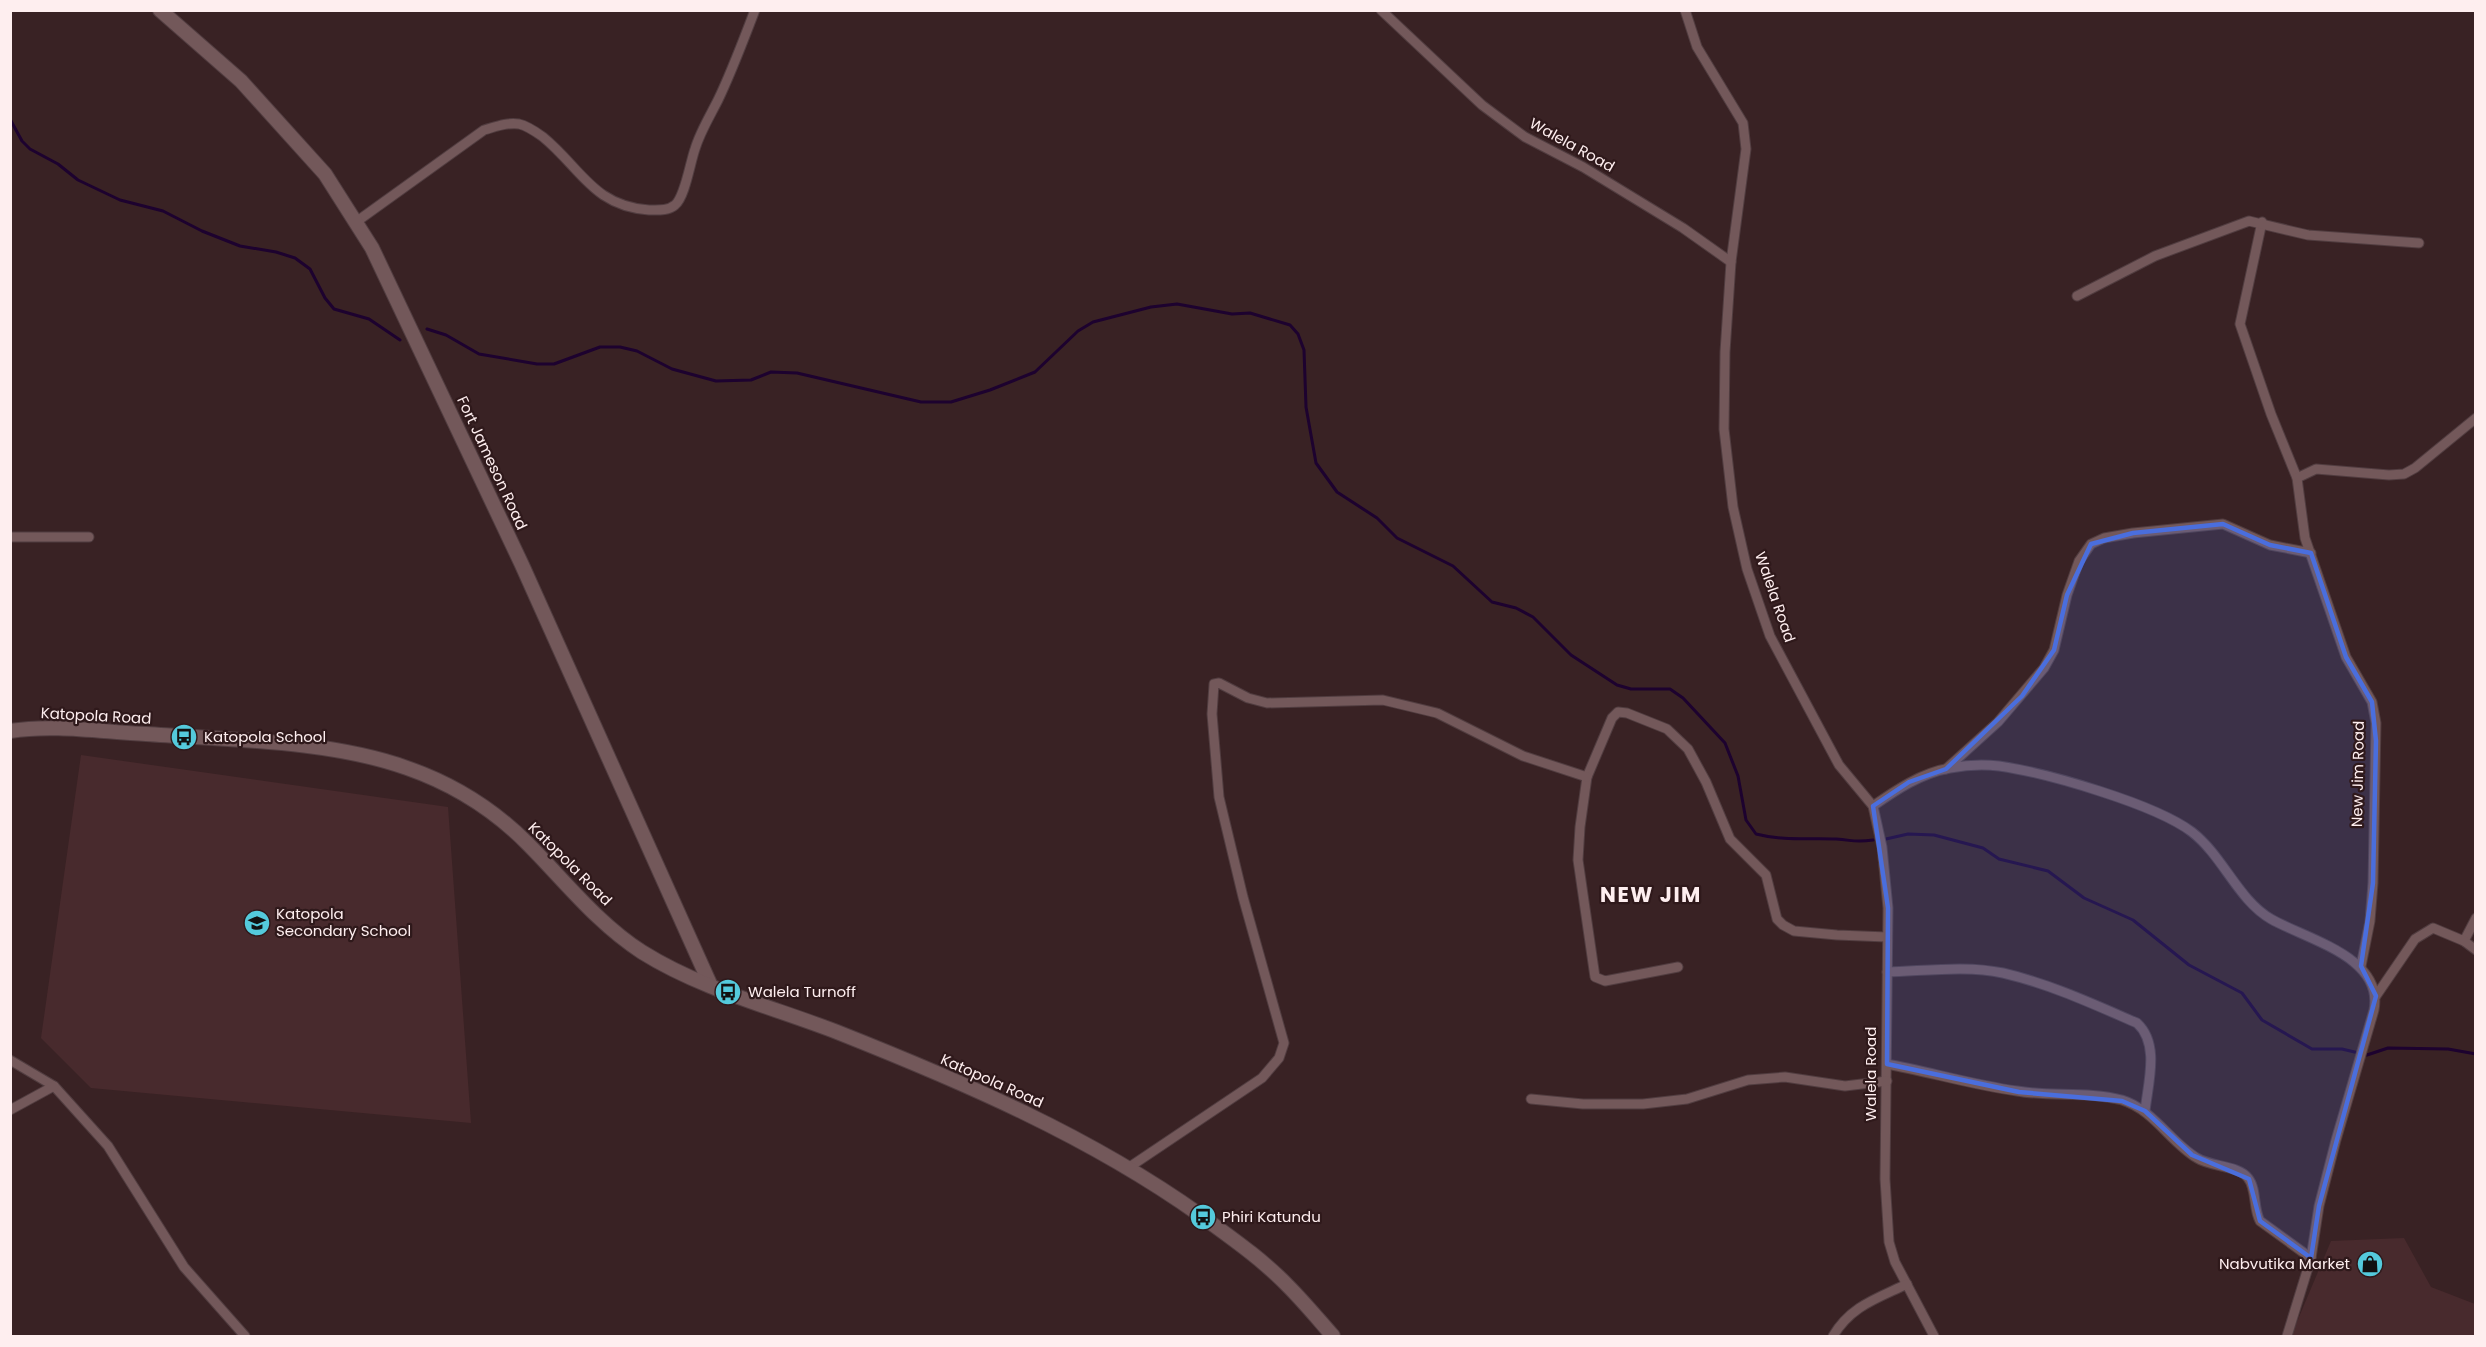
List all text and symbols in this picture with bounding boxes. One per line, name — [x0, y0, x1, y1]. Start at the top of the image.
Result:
street label: Walela Road — [1526, 112, 1619, 177]
street label: Fort Jameson Road — [452, 393, 533, 533]
street label: Walela Road — [1750, 549, 1801, 645]
street label: Katopola Road — [40, 702, 152, 729]
street label: New Jim Road — [2346, 721, 2369, 827]
bus stop icon: Katopola School — [169, 722, 199, 752]
place label: Katopola School — [204, 726, 326, 747]
street label: Katopola Road — [524, 817, 617, 910]
district label: NEW JIM — [1600, 880, 1702, 909]
place label: Katopola Secondary School — [276, 903, 411, 941]
school or university icon: Katopola Secondary School — [242, 908, 272, 938]
bus stop icon: Walela Turnoff — [713, 977, 743, 1007]
place label: Walela Turnoff — [748, 981, 856, 1002]
street label: Walela Road — [1860, 1027, 1881, 1121]
street label: Katopola Road — [937, 1048, 1047, 1113]
bus stop icon: Phiri Katundu — [1188, 1202, 1218, 1232]
place label: Phiri Katundu — [1222, 1206, 1321, 1227]
shop icon: Nabvutika Market — [2355, 1249, 2385, 1279]
place label: Nabvutika Market — [2219, 1253, 2350, 1274]

